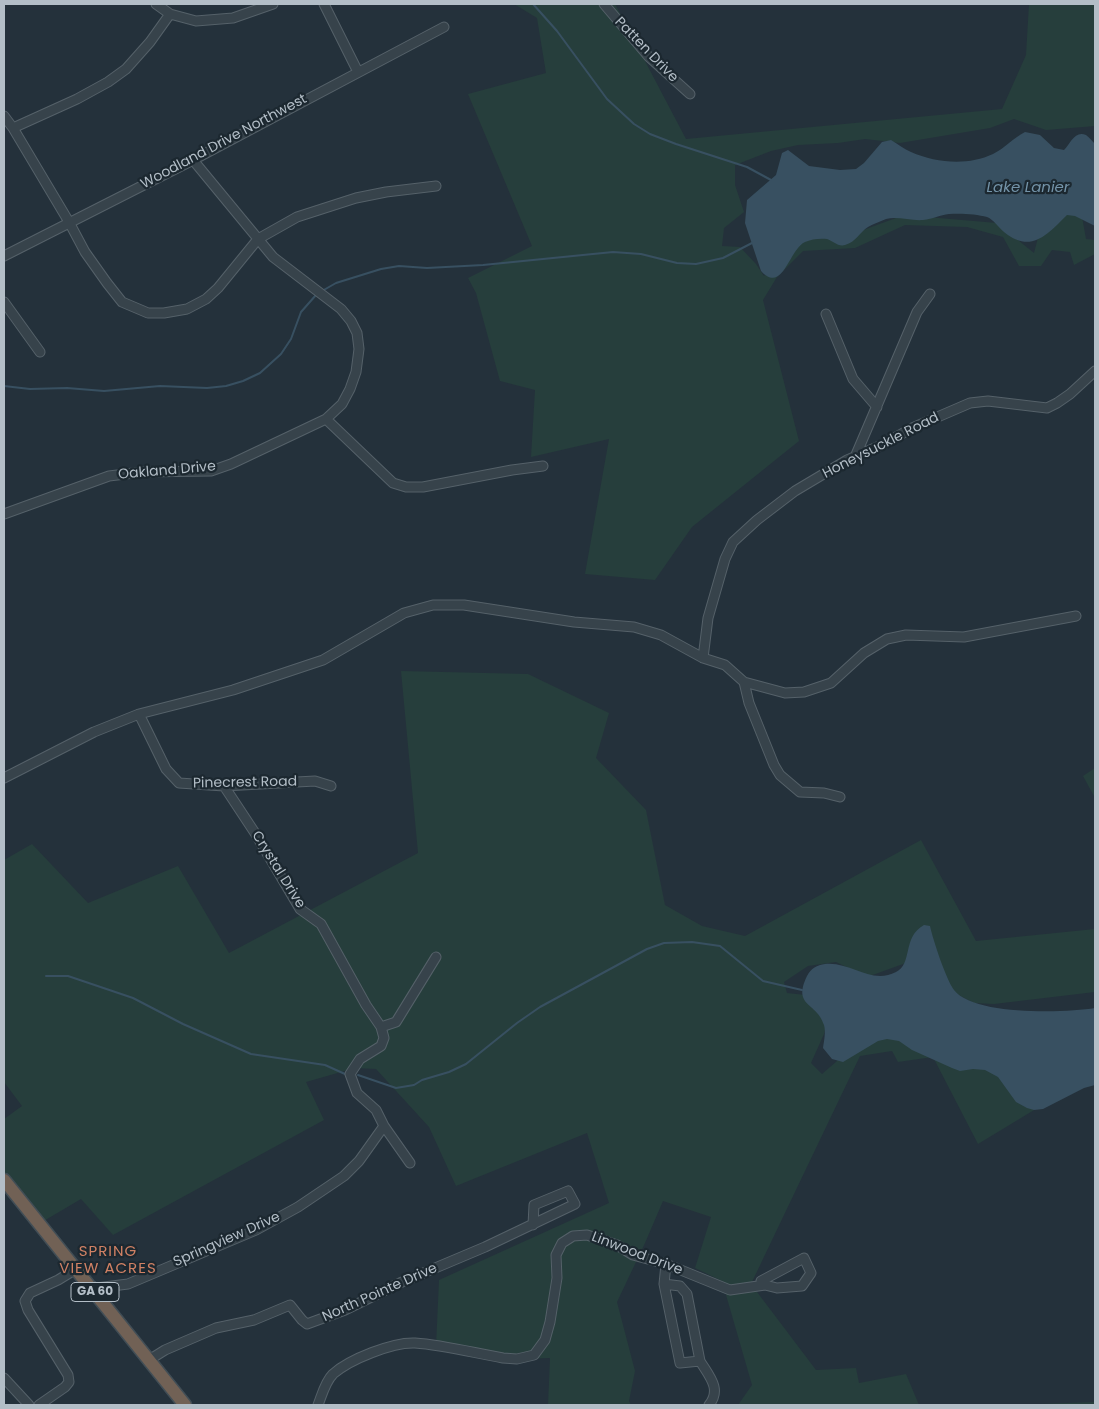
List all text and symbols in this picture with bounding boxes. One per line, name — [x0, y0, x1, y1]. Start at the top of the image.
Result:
street label: Patten Drive — [611, 14, 681, 86]
street label: Woodland Drive Northwest — [138, 91, 310, 193]
water label: Lake Lanier — [987, 179, 1069, 197]
street label: Honeysuckle Road — [820, 409, 942, 483]
street label: Oakland Drive — [118, 458, 216, 484]
street label: Pinecrest Road — [193, 774, 297, 792]
street label: Crystal Drive — [248, 828, 308, 912]
street label: Springview Drive — [171, 1209, 283, 1271]
street label: Linwood Drive — [589, 1229, 685, 1279]
district label: SPRING VIEW ACRES — [58, 1243, 158, 1278]
street label: North Pointe Drive — [320, 1260, 440, 1326]
road number: GA 60 — [71, 1282, 119, 1301]

